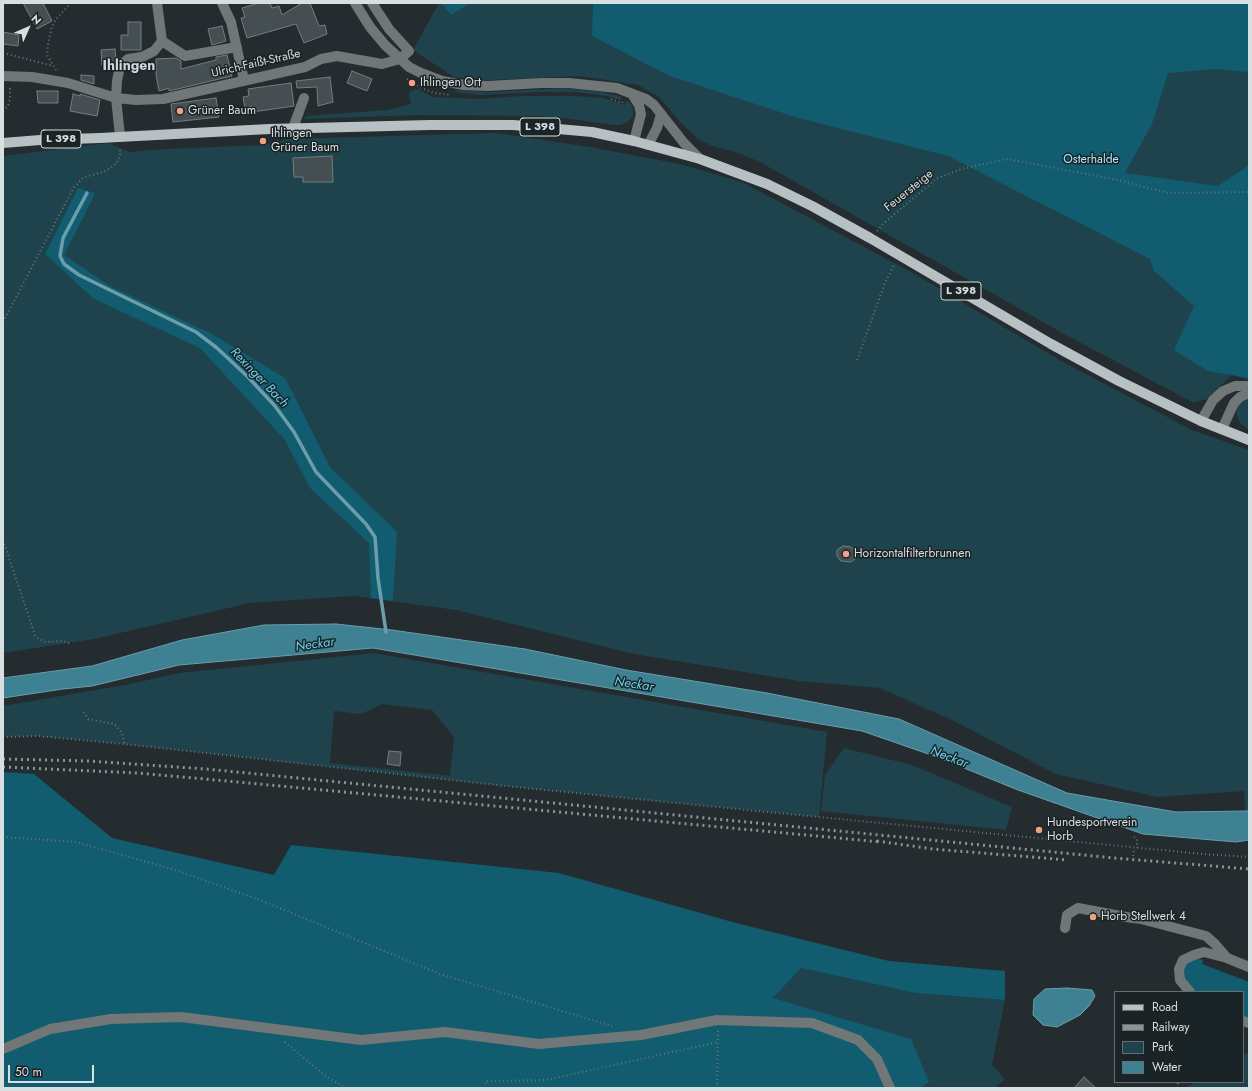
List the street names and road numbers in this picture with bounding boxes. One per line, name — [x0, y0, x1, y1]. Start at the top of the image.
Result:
street label: Ulrich-Faißt-Straße — [210, 47, 302, 81]
road number: L 398 — [520, 118, 560, 136]
road number: L 398 — [41, 130, 81, 148]
street label: Feuersteige — [882, 167, 936, 215]
road number: L 398 — [941, 282, 981, 300]

